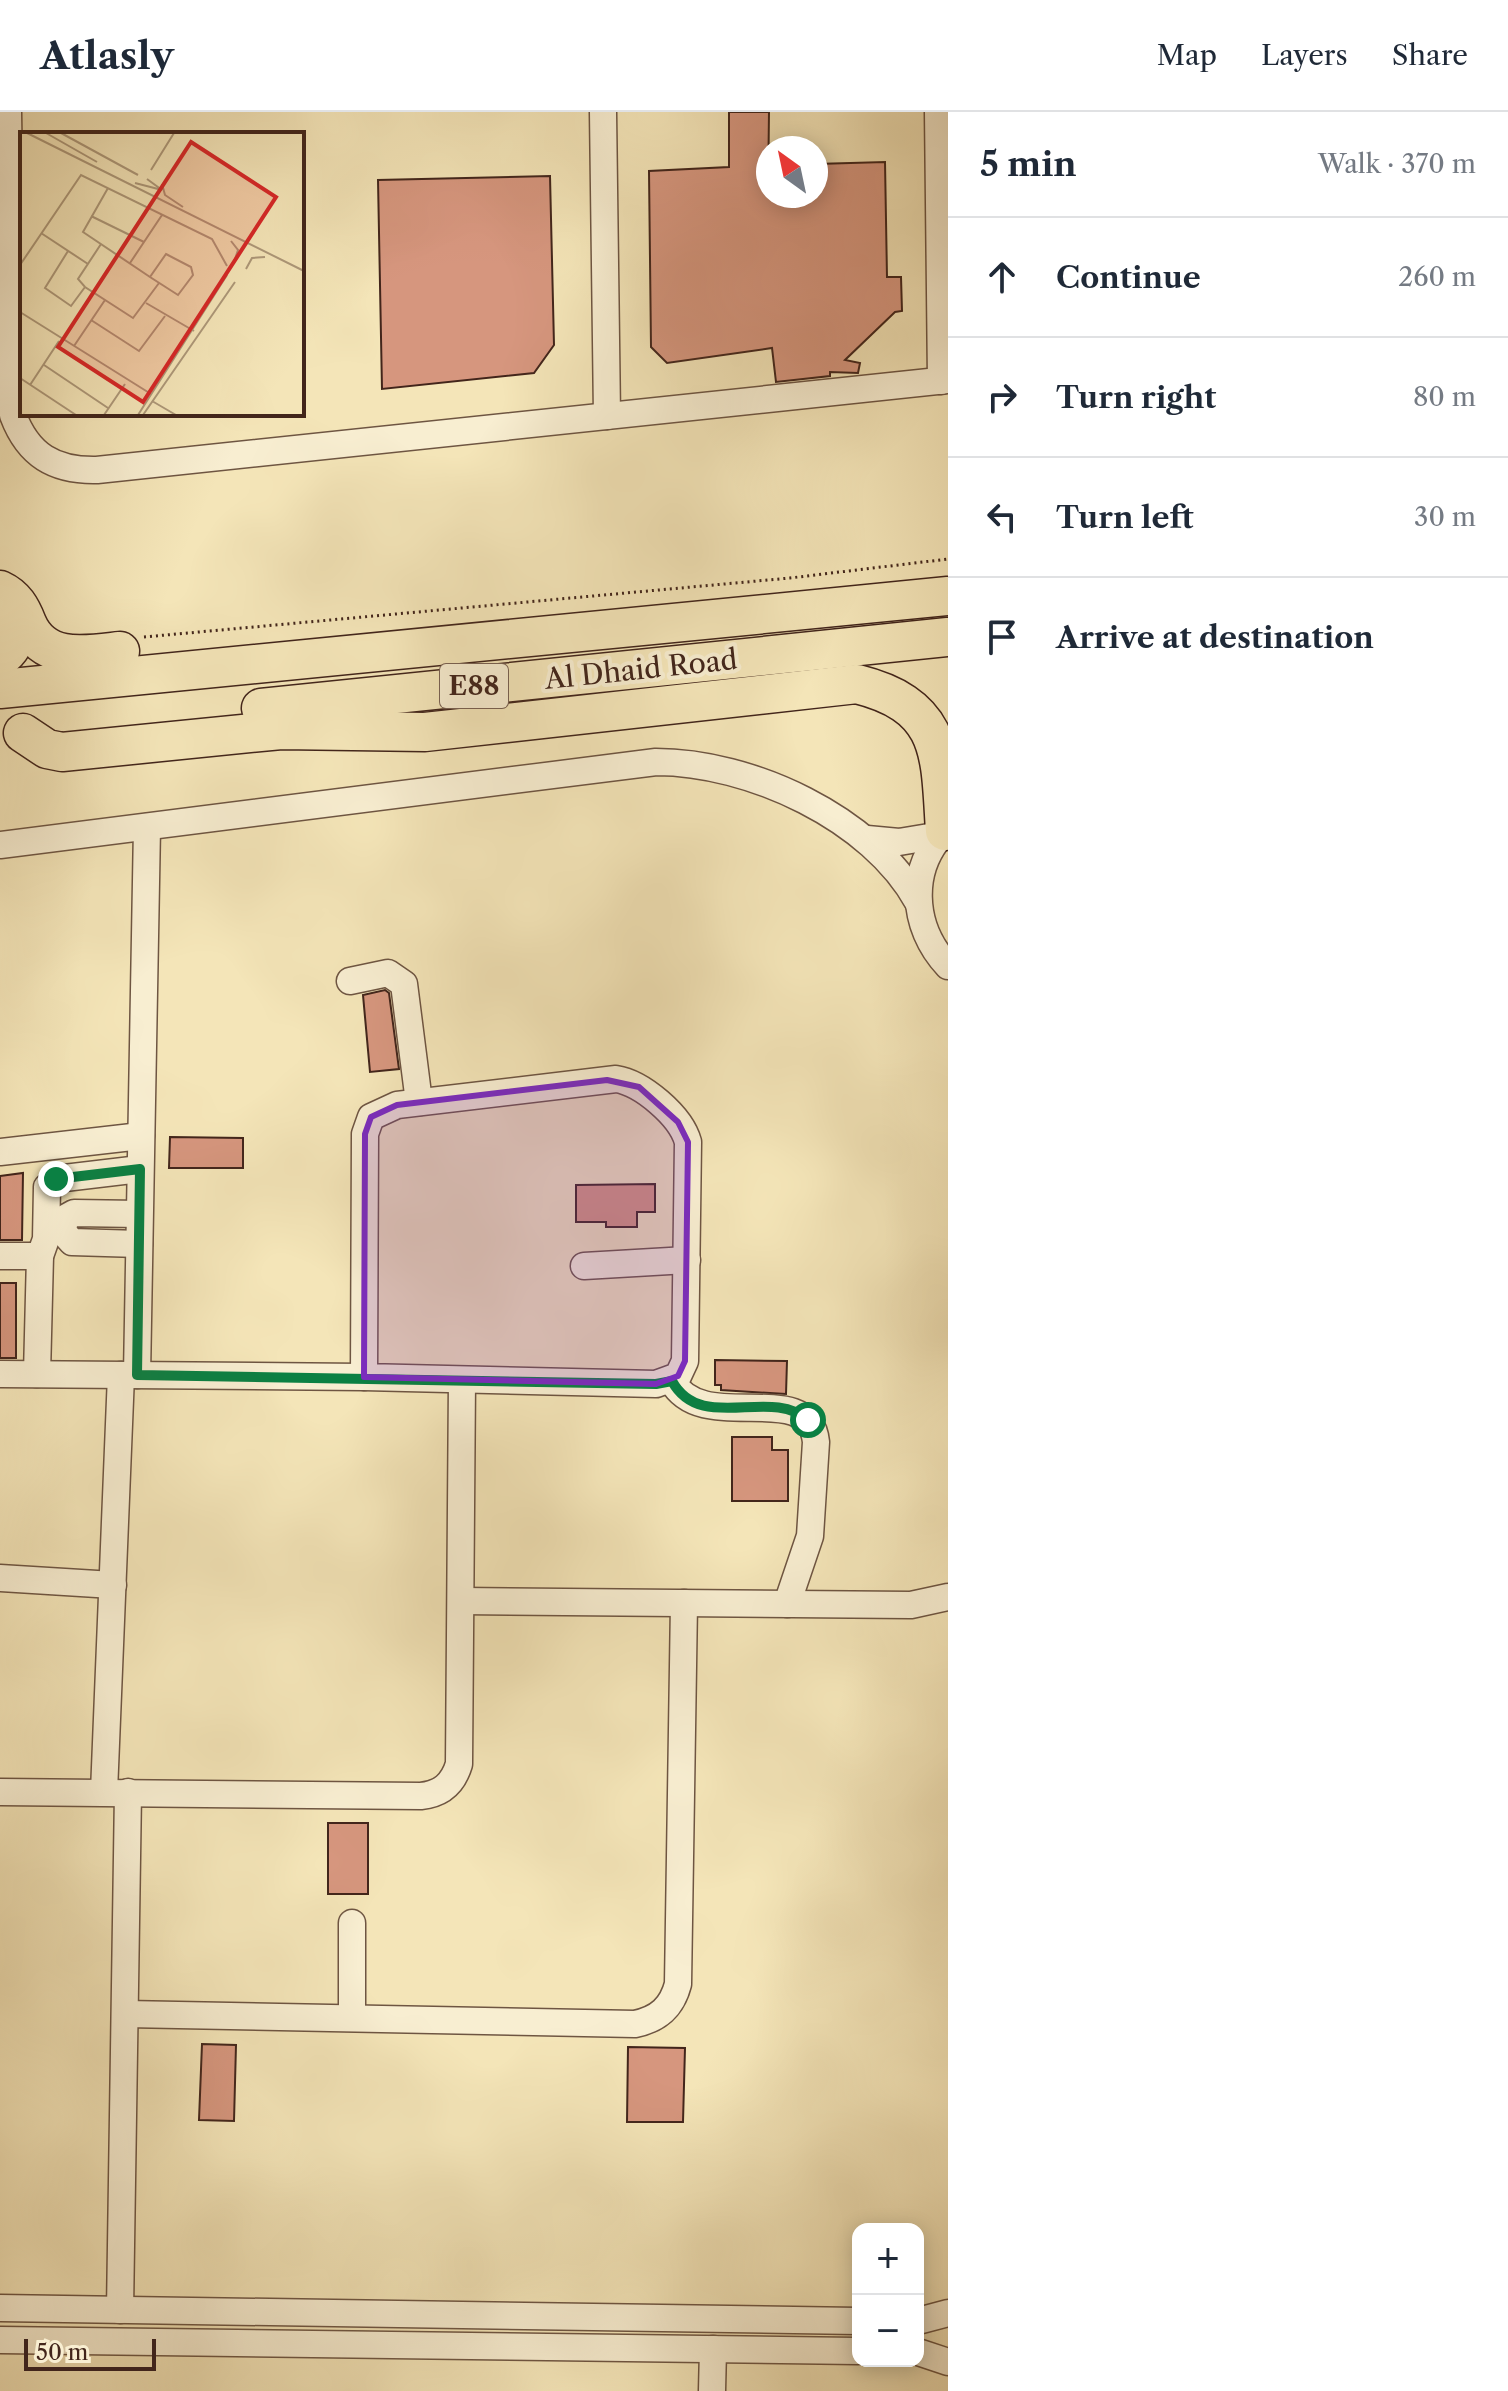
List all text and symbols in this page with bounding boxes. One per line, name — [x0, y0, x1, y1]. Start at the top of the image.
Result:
text: Atlasly — [40, 32, 174, 79]
text: Map — [1157, 38, 1217, 72]
text: Layers — [1261, 38, 1348, 72]
text: Share — [1392, 38, 1468, 72]
inset map — [20, 132, 304, 416]
north arrow — [756, 136, 828, 208]
text: 5 min — [980, 143, 1077, 185]
text: Walk · 370 m — [1318, 148, 1476, 180]
icon: ahead — [980, 255, 1024, 299]
text: Continue — [1056, 259, 1201, 296]
text: 260 m — [1398, 261, 1476, 293]
icon: right — [980, 375, 1024, 419]
text: Turn right — [1056, 379, 1216, 416]
text: 80 m — [1413, 381, 1476, 413]
icon: left — [980, 495, 1024, 539]
text: Turn left — [1056, 499, 1193, 536]
text: 30 m — [1414, 501, 1476, 533]
icon: arrive — [980, 615, 1024, 659]
text: Arrive at destination — [1056, 619, 1374, 656]
street label: Al Dhaid Road — [542, 642, 739, 696]
road number: E88 — [440, 664, 508, 708]
route end — [38, 1161, 74, 1197]
route start — [790, 1402, 826, 1438]
map controls — [852, 2223, 924, 2367]
button: + — [852, 2223, 924, 2295]
button: − — [852, 2295, 924, 2367]
scale bar — [24, 2335, 156, 2371]
text: 50 m — [36, 2339, 88, 2366]

